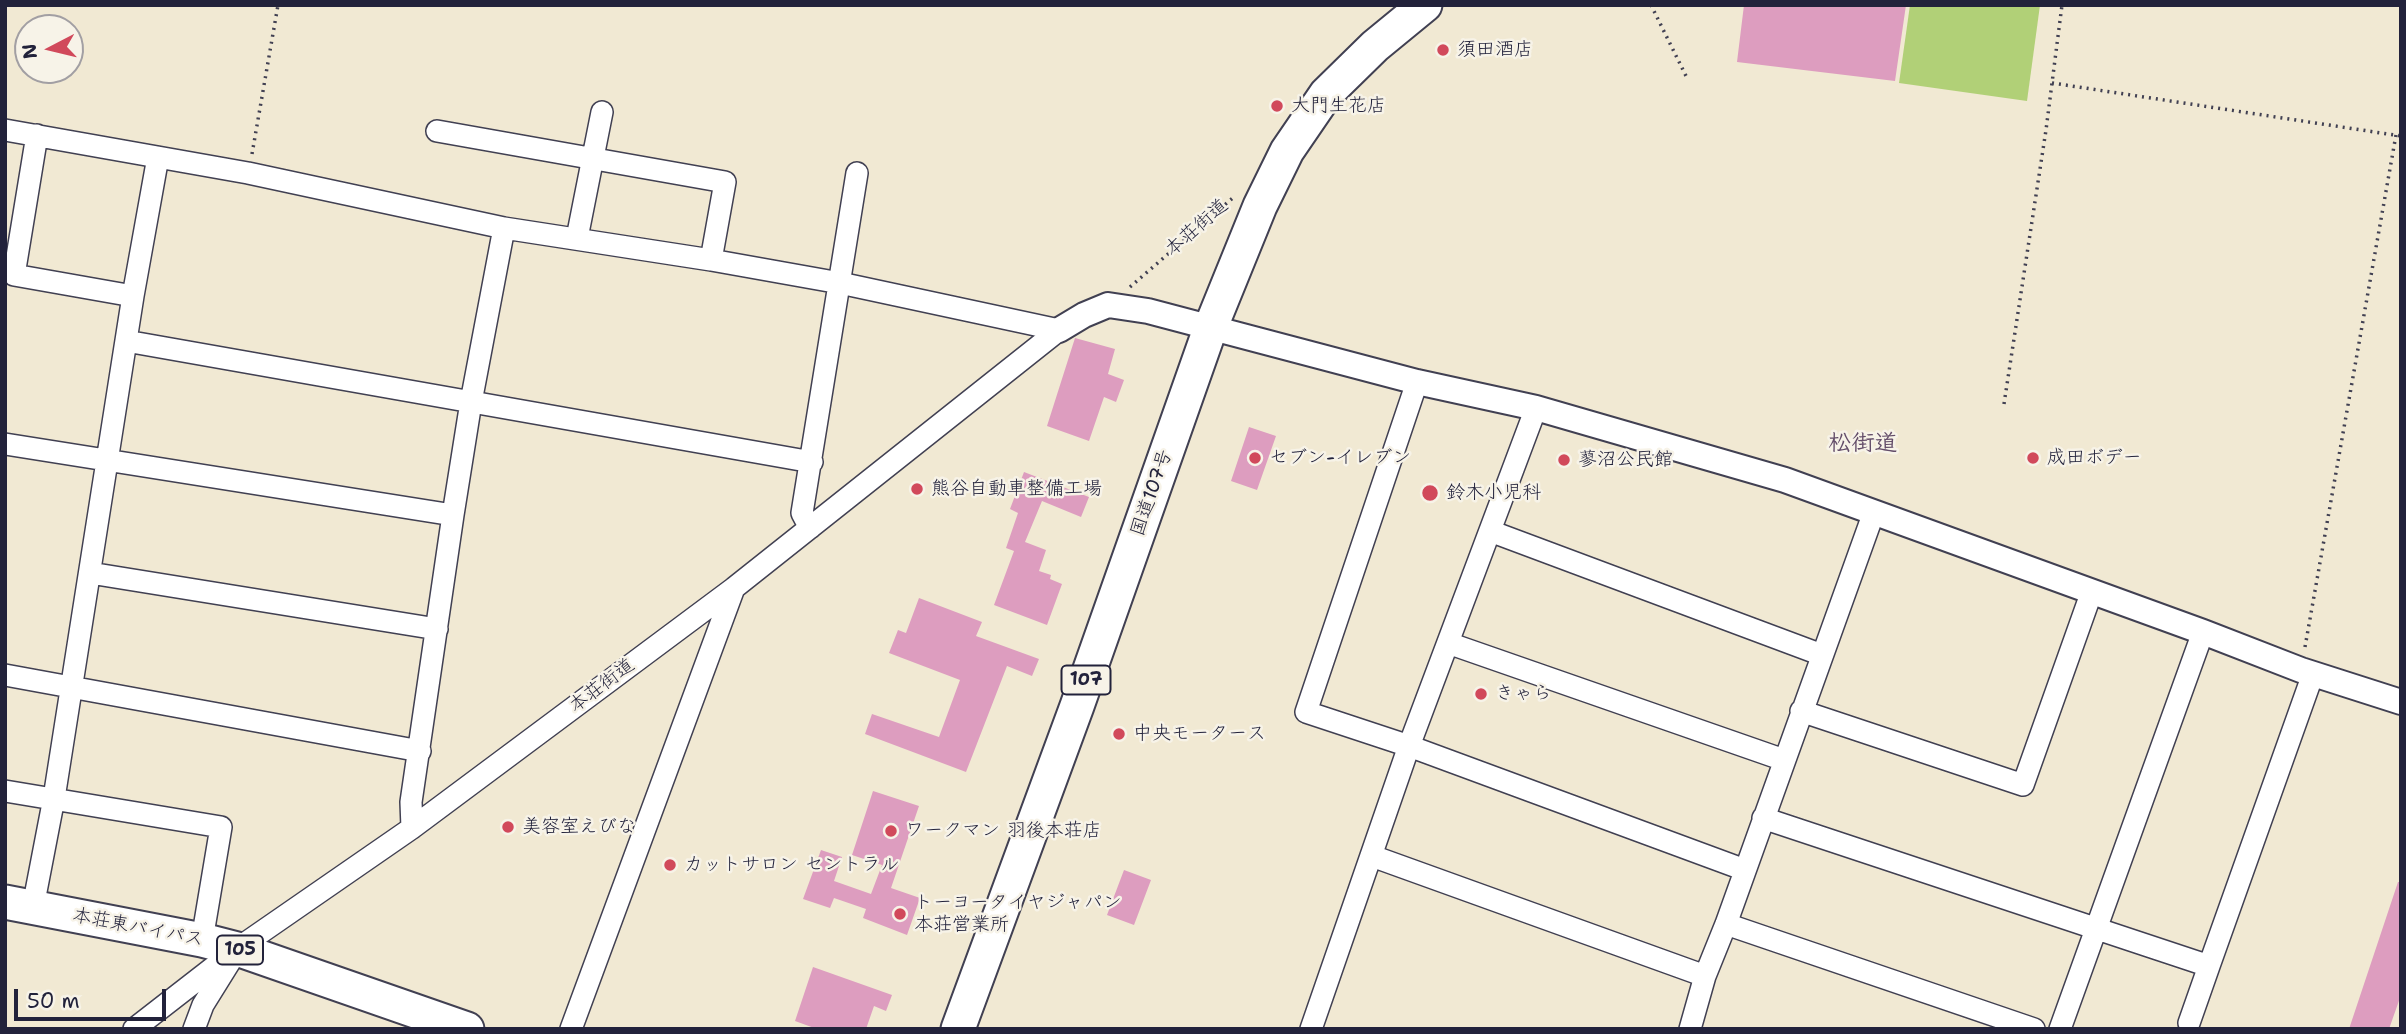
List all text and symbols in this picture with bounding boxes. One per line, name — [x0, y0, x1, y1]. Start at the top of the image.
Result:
north arrow — [14, 14, 84, 84]
place label: 須田酒店 — [1457, 39, 1533, 61]
text: N — [16, 42, 43, 60]
marker: 須田酒店 — [1435, 42, 1451, 58]
place label: 大門生花店 — [1291, 95, 1386, 117]
marker: 大門生花店 — [1269, 98, 1285, 114]
street label: 本荘街道 — [1161, 194, 1233, 262]
district label: 松街道 — [1829, 430, 1897, 458]
street label: 国道107号 — [1127, 447, 1177, 539]
place label: セブン-イレブン — [1269, 447, 1411, 469]
place label: 成田ボデー — [2047, 447, 2142, 469]
place label: 蓼沼公民館 — [1578, 449, 1673, 471]
marker: セブン-イレブン — [1247, 450, 1263, 466]
marker: 成田ボデー — [2025, 450, 2041, 466]
marker: 蓼沼公民館 — [1556, 452, 1572, 468]
place label: 熊谷自動車整備工場 — [931, 478, 1102, 500]
marker: 熊谷自動車整備工場 — [909, 481, 925, 497]
place label: 鈴木小児科 — [1446, 482, 1541, 504]
marker: 鈴木小児科 — [1420, 483, 1440, 503]
street label: 本荘街道 — [565, 654, 639, 718]
road number: 107 — [1062, 666, 1110, 694]
place label: きゃら — [1495, 683, 1552, 705]
marker: きゃら — [1473, 686, 1489, 702]
place label: 中央モータース — [1133, 723, 1266, 745]
marker: 中央モータース — [1111, 726, 1127, 742]
place label: 美容室えびな — [522, 816, 636, 838]
marker: 美容室えびな — [500, 819, 516, 835]
place label: ワークマン 羽後本荘店 — [905, 820, 1101, 842]
marker: ワークマン 羽後本荘店 — [883, 823, 899, 839]
place label: カットサロン セントラル — [684, 854, 899, 876]
marker: カットサロン セントラル — [662, 857, 678, 873]
place label: トーヨータイヤジャパン 本荘営業所 — [914, 892, 1122, 936]
street label: 本荘東バイパス — [71, 904, 205, 952]
marker: トーヨータイヤジャパン 本荘営業所 — [892, 906, 908, 922]
road number: 105 — [217, 936, 263, 965]
scale bar — [18, 974, 170, 1018]
text: 50 m — [27, 987, 80, 1015]

